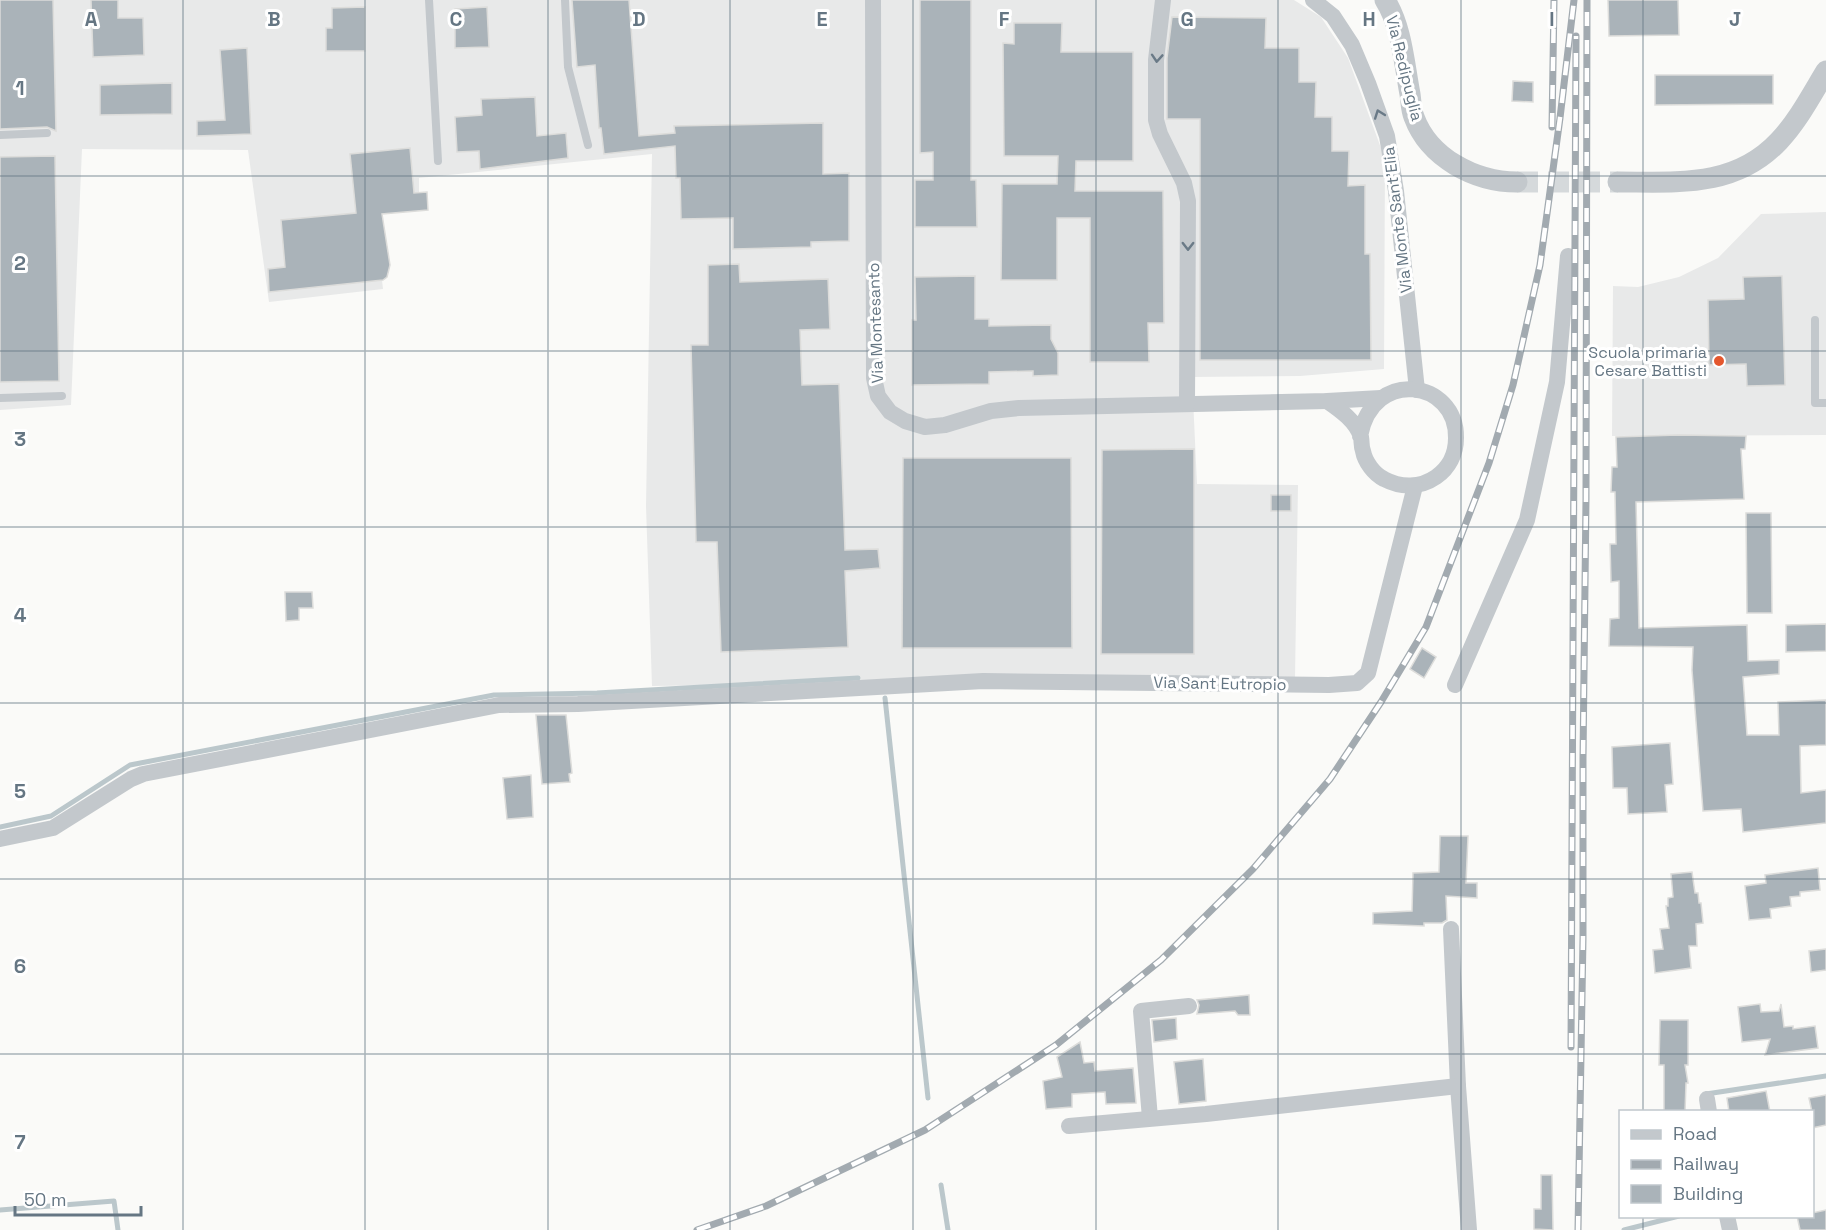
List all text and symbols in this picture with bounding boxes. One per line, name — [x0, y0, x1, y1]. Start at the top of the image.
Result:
text: A — [85, 6, 98, 32]
text: B — [267, 6, 281, 32]
text: C — [450, 6, 463, 32]
text: D — [632, 6, 646, 32]
text: E — [816, 6, 828, 32]
text: F — [999, 6, 1010, 32]
text: G — [1180, 6, 1194, 32]
text: H — [1362, 6, 1376, 32]
text: I — [1549, 6, 1555, 32]
text: J — [1729, 6, 1741, 32]
street label: Via Redipuglia — [1381, 13, 1428, 123]
one-way arrow — [1150, 54, 1163, 63]
text: 1 — [15, 75, 25, 101]
one-way arrow — [1374, 109, 1387, 120]
street label: Via Monte Sant'Elia — [1378, 146, 1417, 294]
one-way arrow — [1182, 242, 1194, 251]
text: 2 — [14, 250, 26, 276]
street label: Via Montesanto — [863, 262, 888, 384]
place label: Scuola primaria Cesare Battisti — [1588, 342, 1707, 381]
marker: Scuola primaria Cesare Battisti — [1712, 354, 1726, 368]
text: 3 — [14, 426, 26, 452]
text: 4 — [14, 602, 27, 628]
street label: Via Sant Eutropio — [1153, 672, 1287, 695]
text: 5 — [14, 778, 26, 804]
text: 6 — [14, 953, 26, 979]
legend — [1619, 1110, 1814, 1218]
text: Road — [1673, 1122, 1717, 1145]
text: 7 — [14, 1129, 26, 1155]
text: Railway — [1673, 1152, 1739, 1175]
scale bar — [15, 1179, 141, 1217]
text: Building — [1673, 1182, 1743, 1205]
text: 50 m — [24, 1188, 66, 1211]

